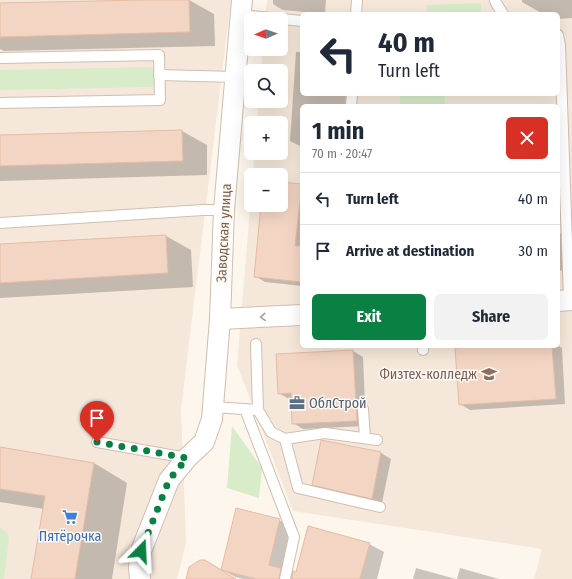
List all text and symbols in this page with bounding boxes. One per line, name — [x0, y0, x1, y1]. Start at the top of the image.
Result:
north arrow — [244, 12, 288, 56]
map controls — [244, 12, 288, 212]
text: 40 m — [378, 26, 435, 59]
icon: left — [312, 28, 364, 80]
text: Turn left — [378, 60, 440, 82]
button: search — [244, 64, 288, 108]
button: + — [244, 116, 288, 160]
text: 1 min — [312, 117, 364, 145]
button: close — [506, 117, 548, 159]
text: 70 m · 20:47 — [312, 146, 372, 161]
button: − — [244, 168, 288, 212]
street label: Заводская улица — [213, 183, 235, 283]
icon: left — [312, 188, 334, 210]
text: Turn left — [346, 190, 399, 208]
text: 40 m — [518, 190, 548, 208]
icon: arrive — [312, 240, 334, 262]
text: Arrive at destination — [346, 242, 474, 260]
text: 30 m — [518, 242, 548, 260]
button: Exit — [312, 294, 426, 340]
button: Share — [434, 294, 548, 340]
one-way arrow — [260, 313, 266, 321]
school or university icon: Физтех-колледж — [480, 365, 498, 383]
place label: Физтех-колледж — [379, 366, 477, 383]
office icon: ОблСтрой — [288, 394, 306, 412]
place label: ОблСтрой — [309, 395, 367, 412]
pin — [80, 401, 114, 442]
icon: arrive — [86, 407, 108, 429]
supermarket icon: Пятёрочка — [61, 508, 79, 526]
place label: Пятёрочка — [39, 528, 101, 545]
position arrow — [120, 530, 162, 572]

